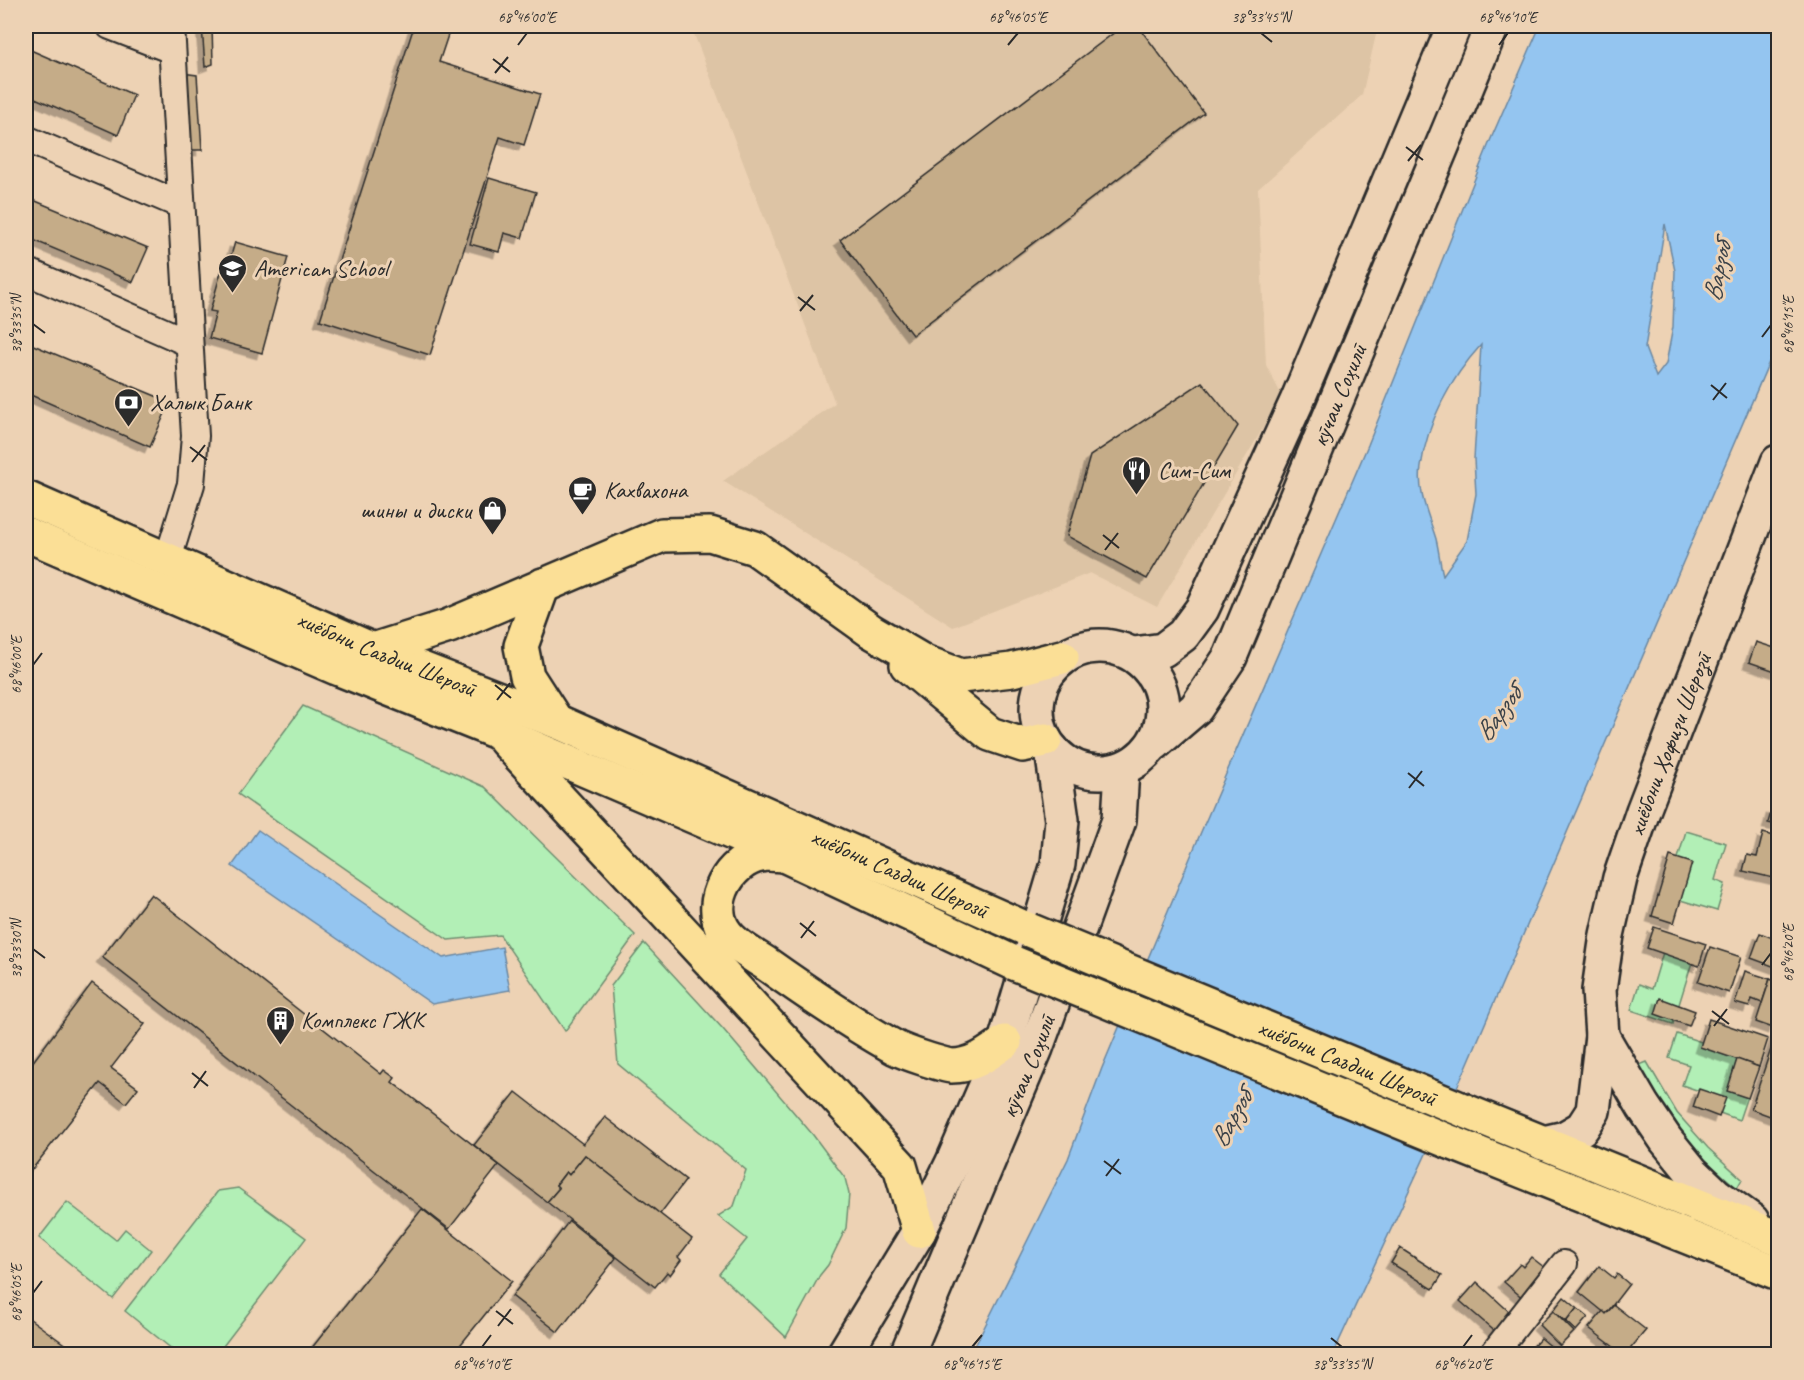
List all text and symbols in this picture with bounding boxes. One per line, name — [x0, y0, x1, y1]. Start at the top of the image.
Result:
text: 68°46'00"E — [498, 8, 558, 27]
text: 68°46'05"E — [989, 8, 1049, 27]
text: 38°33'45"N — [1231, 8, 1294, 27]
text: 68°46'10"E — [1479, 8, 1539, 27]
water label: Варзоб — [1695, 231, 1741, 304]
school or university icon: American School — [217, 252, 249, 294]
place label: American School — [254, 253, 392, 283]
text: 38°33'35"N — [7, 291, 26, 354]
text: 68°46'15"E — [1779, 294, 1798, 354]
street label: кӯчаи Соҳилӣ — [1304, 338, 1374, 451]
bank icon: Халык Банк — [113, 386, 145, 428]
place label: Халык Банк — [150, 387, 253, 417]
restaurant icon: Сим-Сим — [1121, 454, 1153, 496]
place label: Сим-Сим — [1158, 455, 1232, 485]
cafe icon: Кахвахона — [567, 474, 599, 516]
place label: Кахвахона — [604, 475, 689, 505]
shop icon: шины и диски — [476, 494, 508, 536]
place label: шины и диски — [360, 495, 473, 525]
street label: хиёбони Саъдии Шерозӣ — [293, 604, 482, 704]
text: 68°46'00"E — [7, 634, 26, 694]
street label: хиёбони Ҳофизи Шерозӣ — [1621, 646, 1719, 839]
water label: Варзоб — [1467, 673, 1534, 747]
street label: хиёбони Саъдии Шерозӣ — [807, 821, 995, 926]
text: 38°33'30"N — [7, 916, 26, 979]
text: 68°46'20"E — [1779, 922, 1798, 982]
building icon: Комплекс ГЖК — [264, 1004, 296, 1046]
place label: Комплекс ГЖК — [301, 1005, 428, 1035]
street label: кӯчаи Соҳилӣ — [993, 1009, 1062, 1122]
street label: хиёбони Саъдии Шерозӣ — [1254, 1012, 1443, 1113]
water label: Варзоб — [1202, 1077, 1264, 1153]
text: 68°46'05"E — [7, 1262, 26, 1322]
text: 68°46'10"E — [453, 1355, 513, 1374]
text: 68°46'15"E — [943, 1355, 1003, 1374]
text: 38°33'35"N — [1312, 1355, 1375, 1374]
text: 68°46'20"E — [1434, 1355, 1494, 1374]

